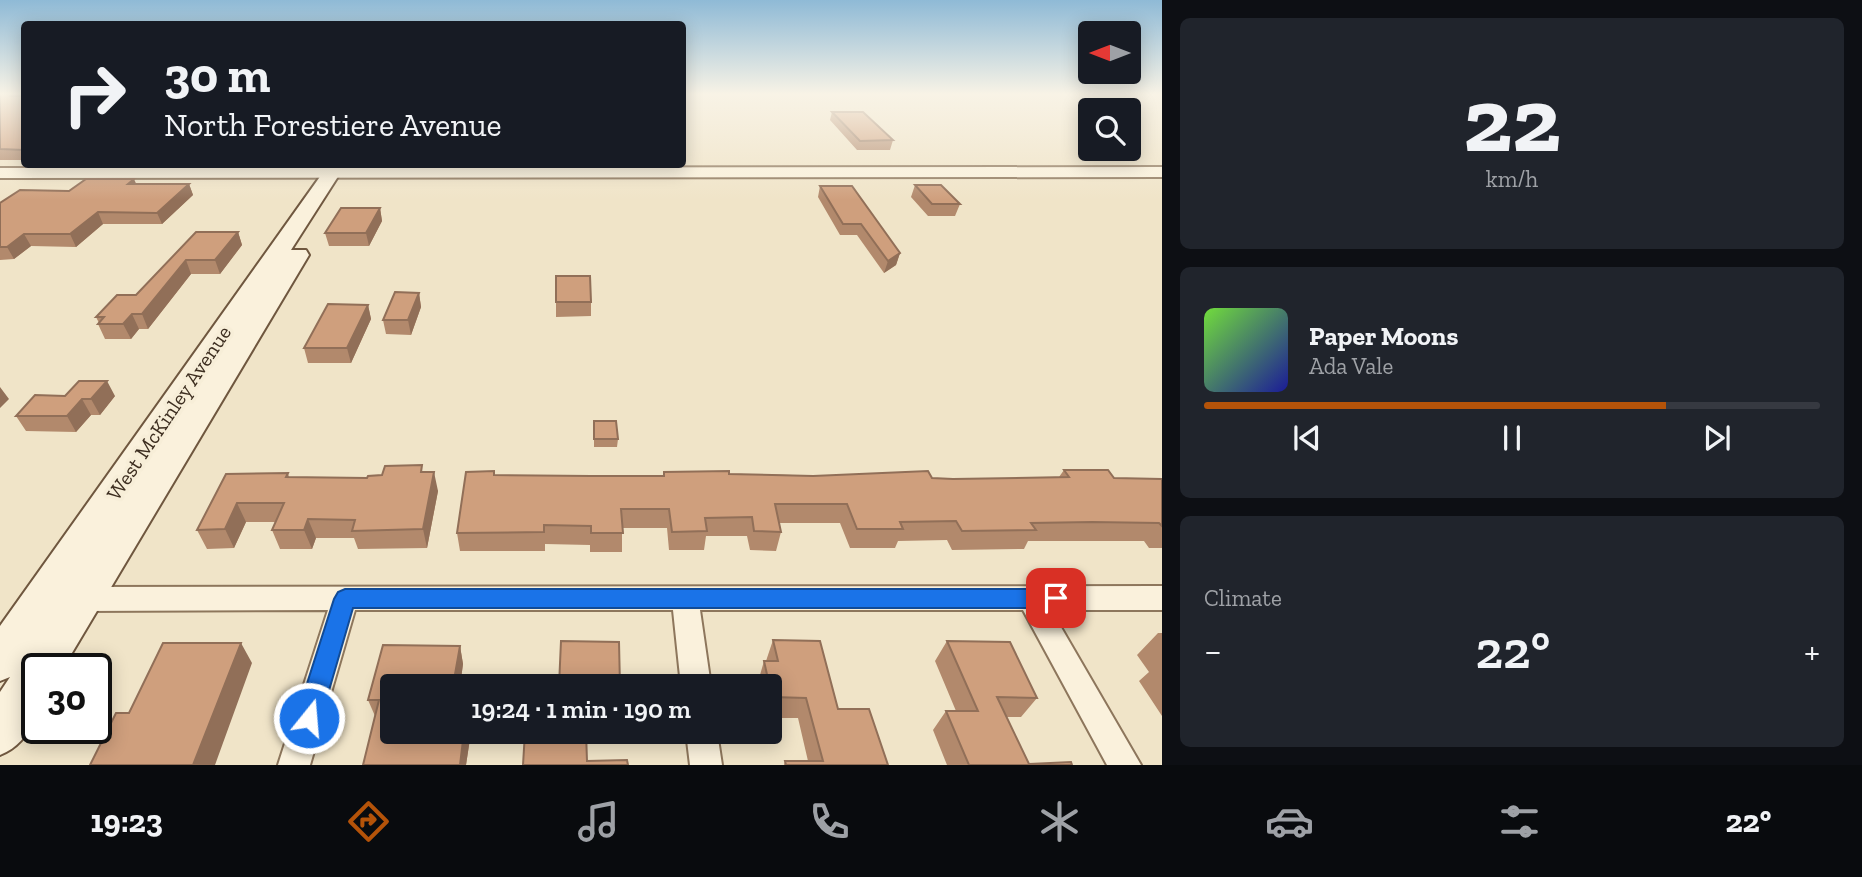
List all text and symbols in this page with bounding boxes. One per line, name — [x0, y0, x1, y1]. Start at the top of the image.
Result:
north arrow — [1078, 21, 1141, 84]
map controls — [1078, 21, 1141, 161]
text: 30 m — [164, 46, 270, 105]
icon: right — [49, 49, 140, 140]
text: 22 — [1463, 65, 1561, 174]
button: search — [1078, 98, 1141, 161]
text: North Forestiere Avenue — [164, 106, 502, 144]
text: km/h — [1486, 165, 1538, 193]
text: Paper Moons — [1309, 320, 1458, 352]
street label: West McKinley Avenue — [101, 321, 236, 505]
text: Ada Vale — [1309, 352, 1393, 380]
icon: previous — [1288, 419, 1326, 457]
icon: pause — [1493, 419, 1531, 457]
icon: next — [1698, 419, 1736, 457]
pin — [1026, 568, 1086, 628]
icon: arrive — [1037, 579, 1075, 617]
text: Climate — [1204, 584, 1282, 612]
text: 22° — [1476, 619, 1550, 681]
text: − — [1204, 628, 1222, 674]
text: + — [1804, 628, 1820, 674]
speed limit sign: 30 — [21, 653, 112, 744]
position arrow — [272, 681, 346, 755]
text: 19:24 · 1 min · 190 m — [471, 693, 691, 725]
icon: directions — [344, 797, 393, 846]
icon: music — [574, 797, 623, 846]
icon: phone — [805, 797, 854, 846]
icon: climate — [1035, 797, 1084, 846]
icon: car — [1265, 797, 1314, 846]
icon: filters — [1495, 797, 1544, 846]
text: 19:23 — [91, 802, 163, 840]
text: 22° — [1725, 802, 1771, 840]

